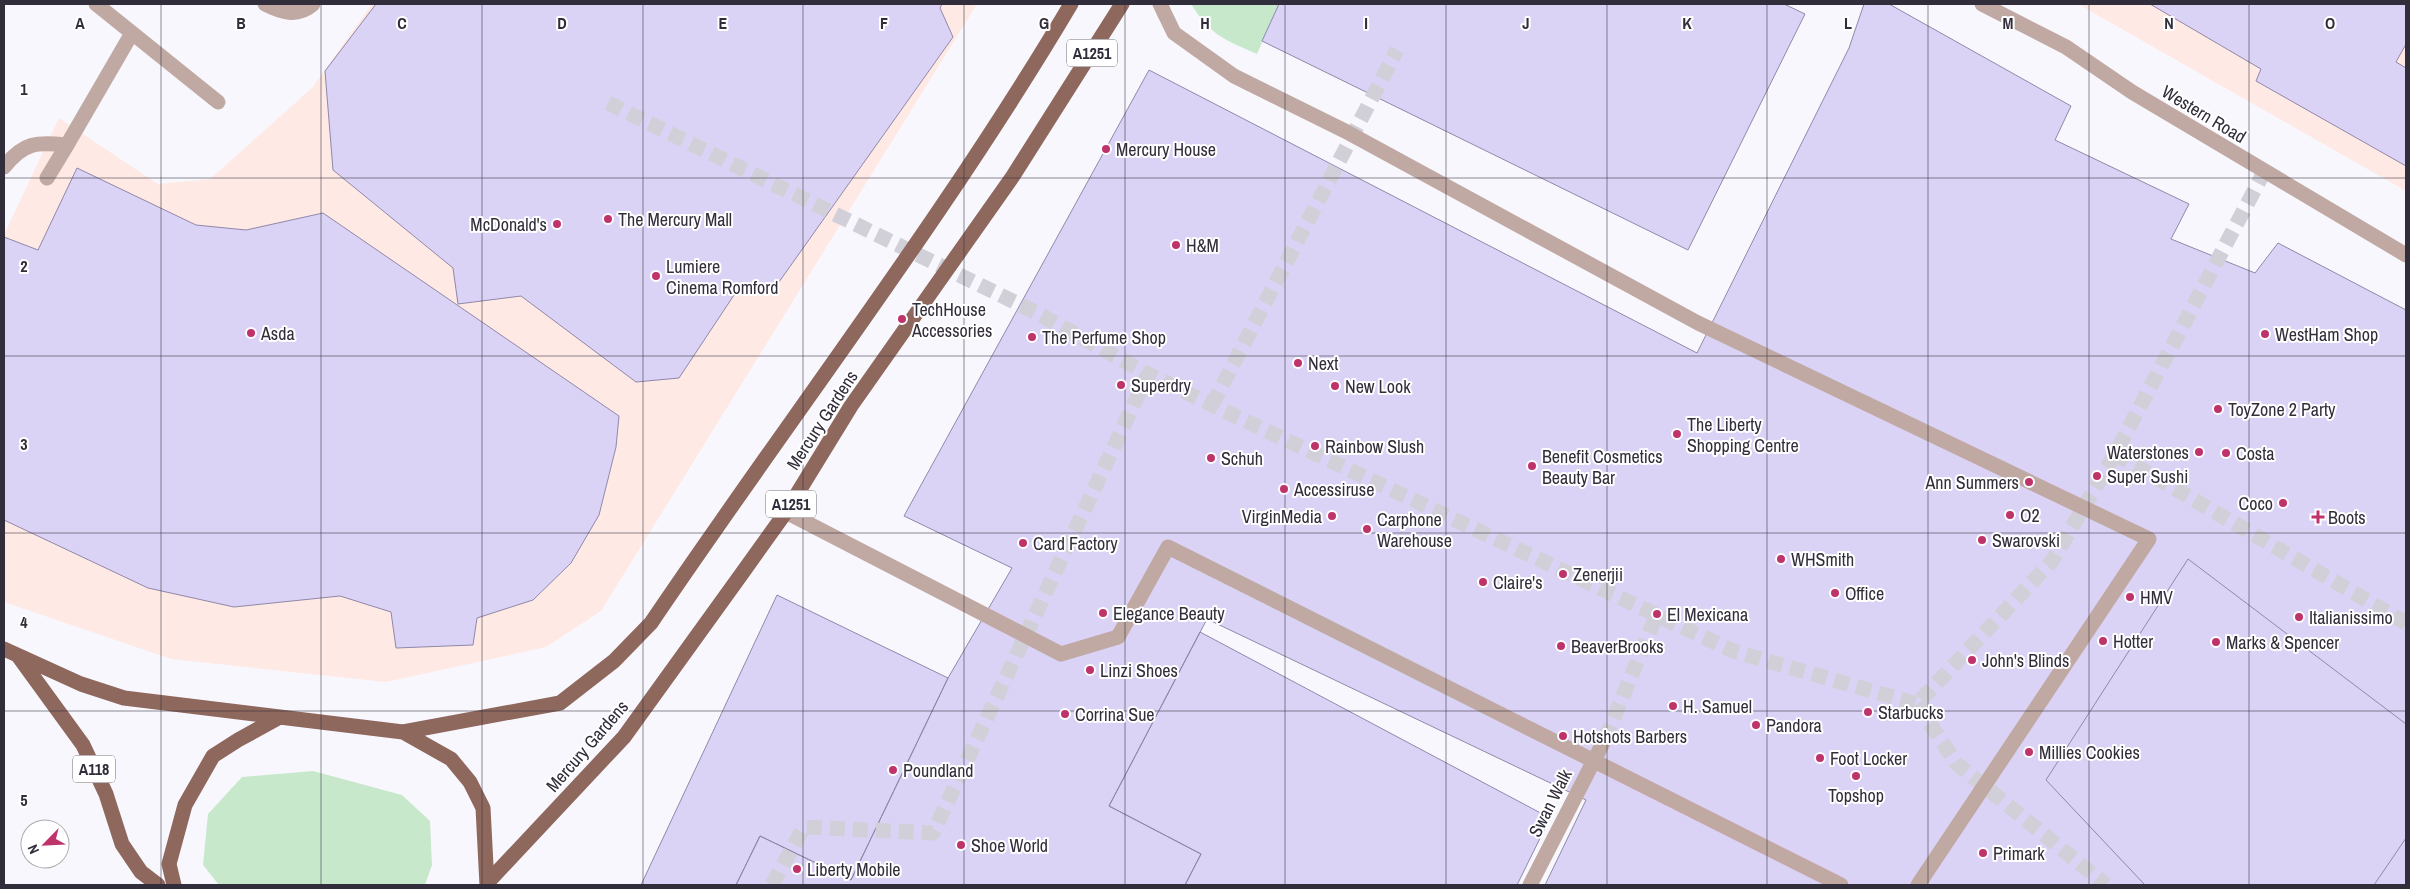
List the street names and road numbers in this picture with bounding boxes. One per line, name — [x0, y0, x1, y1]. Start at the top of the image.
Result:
road number: A1251 — [1067, 40, 1117, 66]
street label: Western Road — [2157, 79, 2251, 149]
street label: Mercury Gardens — [780, 365, 864, 475]
road number: A1251 — [766, 490, 816, 518]
street label: Mercury Gardens — [540, 695, 634, 797]
road number: A118 — [73, 756, 115, 782]
street label: Swan Walk — [1522, 764, 1578, 841]

